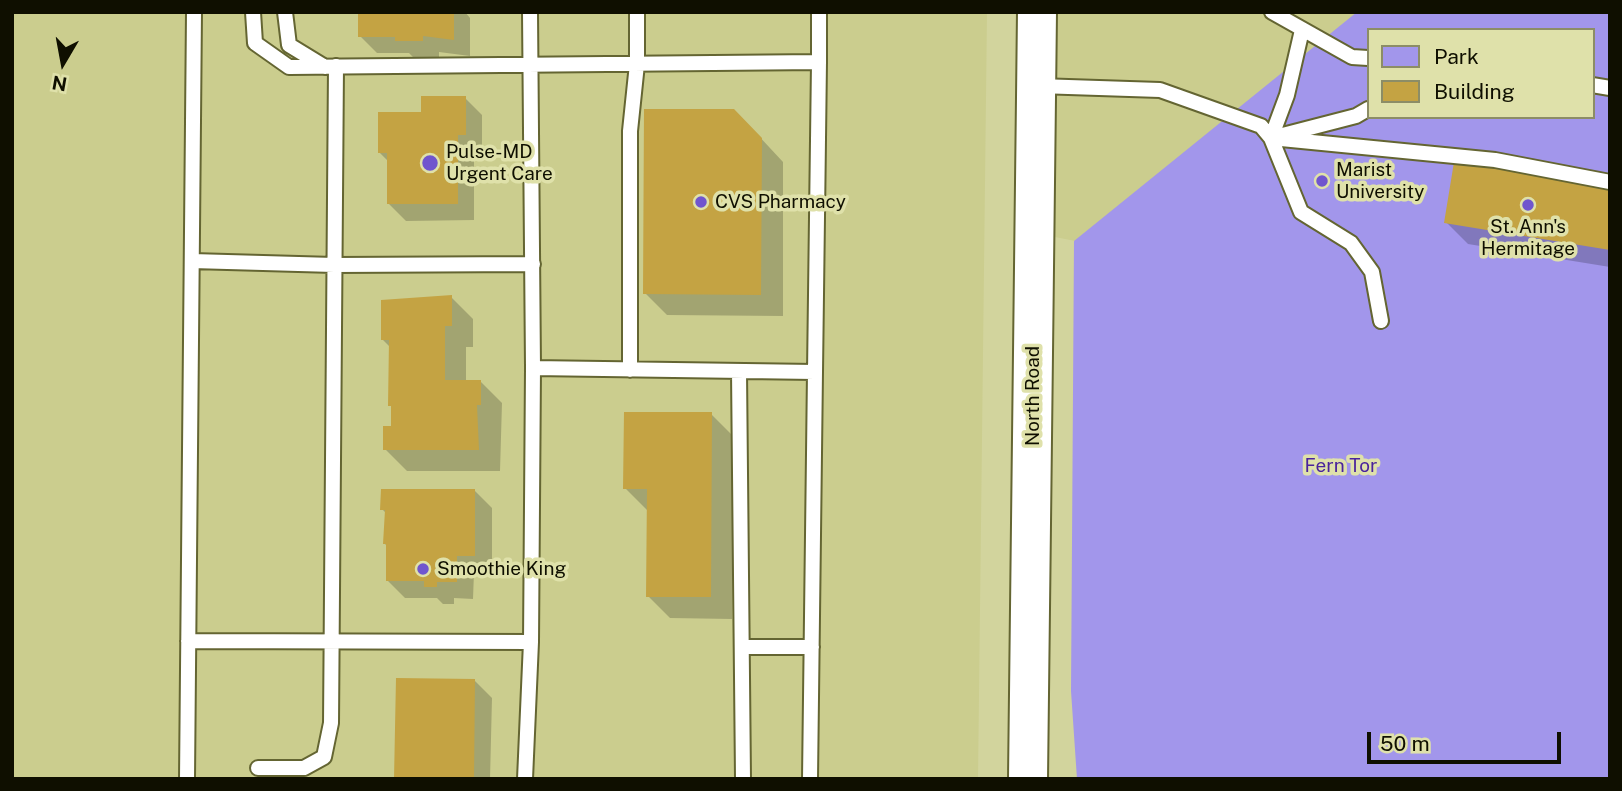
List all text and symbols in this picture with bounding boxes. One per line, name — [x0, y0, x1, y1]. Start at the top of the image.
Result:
north arrow — [28, 28, 98, 98]
legend — [1366, 28, 1594, 119]
text: Park — [1434, 44, 1479, 69]
text: N — [50, 72, 69, 96]
text: Building — [1434, 79, 1515, 104]
place label: Pulse-MD Urgent Care — [446, 141, 553, 185]
marker: Pulse-MD Urgent Care — [420, 153, 440, 173]
place label: Marist University — [1336, 159, 1424, 203]
marker: Marist University — [1314, 173, 1330, 189]
place label: CVS Pharmacy — [715, 191, 846, 213]
marker: CVS Pharmacy — [693, 194, 709, 210]
marker: St. Ann's Hermitage — [1520, 197, 1536, 213]
place label: St. Ann's Hermitage — [1481, 216, 1575, 260]
street label: North Road — [1022, 346, 1044, 446]
park label: Fern Tor — [1305, 455, 1377, 477]
place label: Smoothie King — [437, 558, 566, 580]
marker: Smoothie King — [415, 561, 431, 577]
scale bar — [1370, 718, 1564, 762]
text: 50 m — [1380, 731, 1430, 756]

